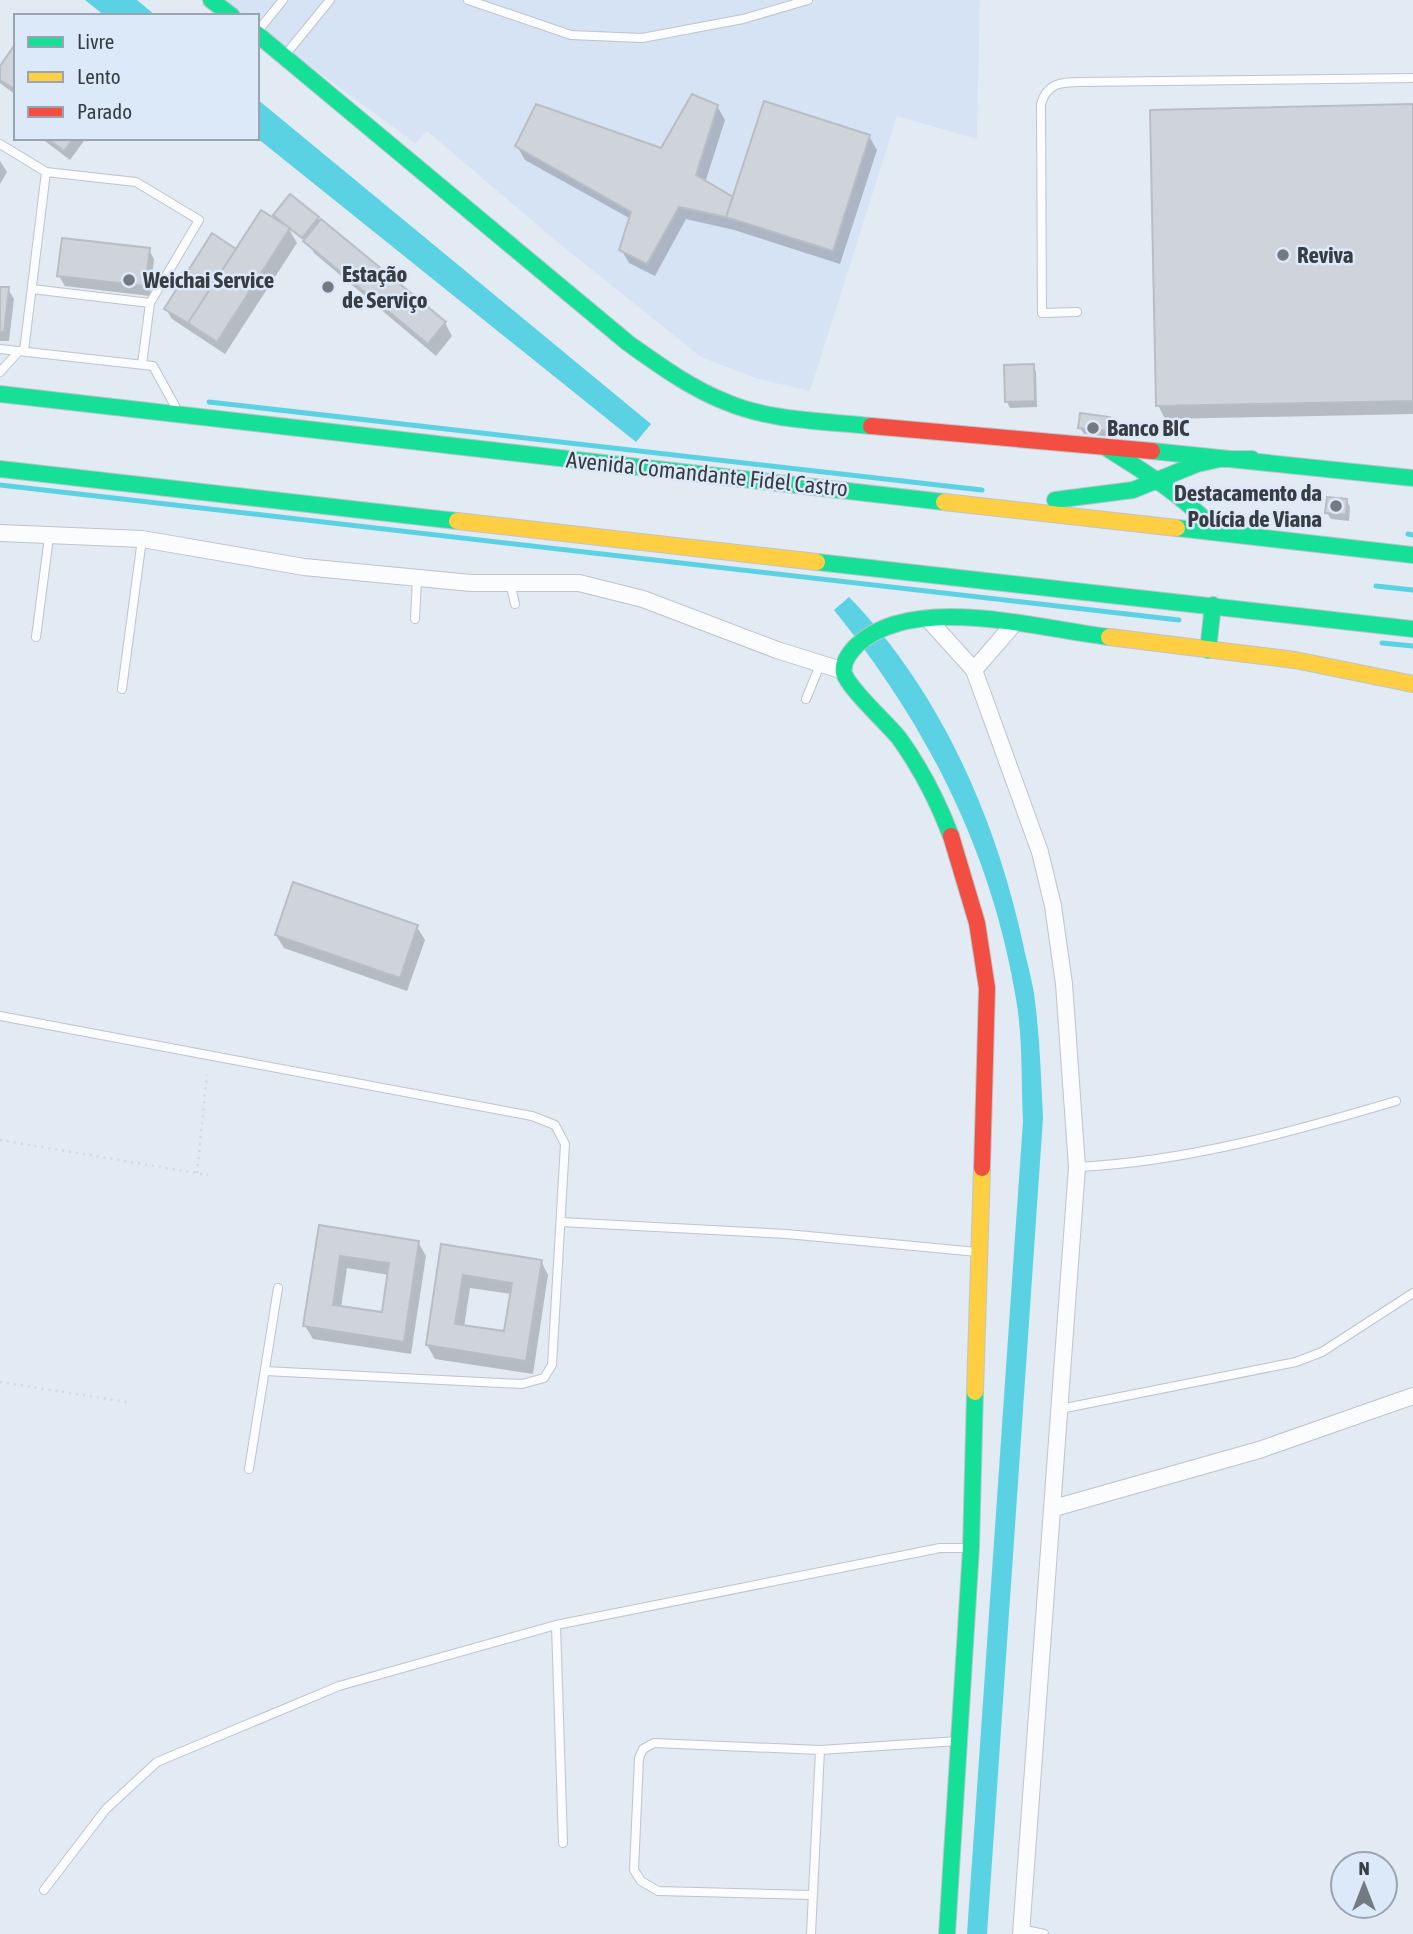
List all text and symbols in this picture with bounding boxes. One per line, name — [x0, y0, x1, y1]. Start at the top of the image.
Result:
legend — [14, 14, 259, 140]
text: Livre — [77, 29, 114, 53]
text: Lento — [77, 64, 121, 88]
text: Parado — [77, 99, 132, 123]
place label: Reviva — [1297, 242, 1354, 268]
marker: Reviva — [1275, 247, 1291, 263]
place label: Estação de Serviço — [342, 261, 428, 313]
place label: Weichai Service — [142, 267, 274, 293]
marker: Weichai Service — [121, 272, 137, 288]
marker: Estação de Serviço — [320, 279, 336, 295]
place label: Banco BIC — [1107, 415, 1190, 441]
marker: Banco BIC — [1085, 420, 1101, 436]
street label: Avenida Comandante Fidel Castro — [565, 446, 849, 502]
place label: Destacamento da Polícia de Viana — [1174, 480, 1322, 532]
marker: Destacamento da Polícia de Viana — [1328, 498, 1344, 514]
north arrow — [1329, 1850, 1399, 1920]
text: N — [1358, 1857, 1370, 1879]

